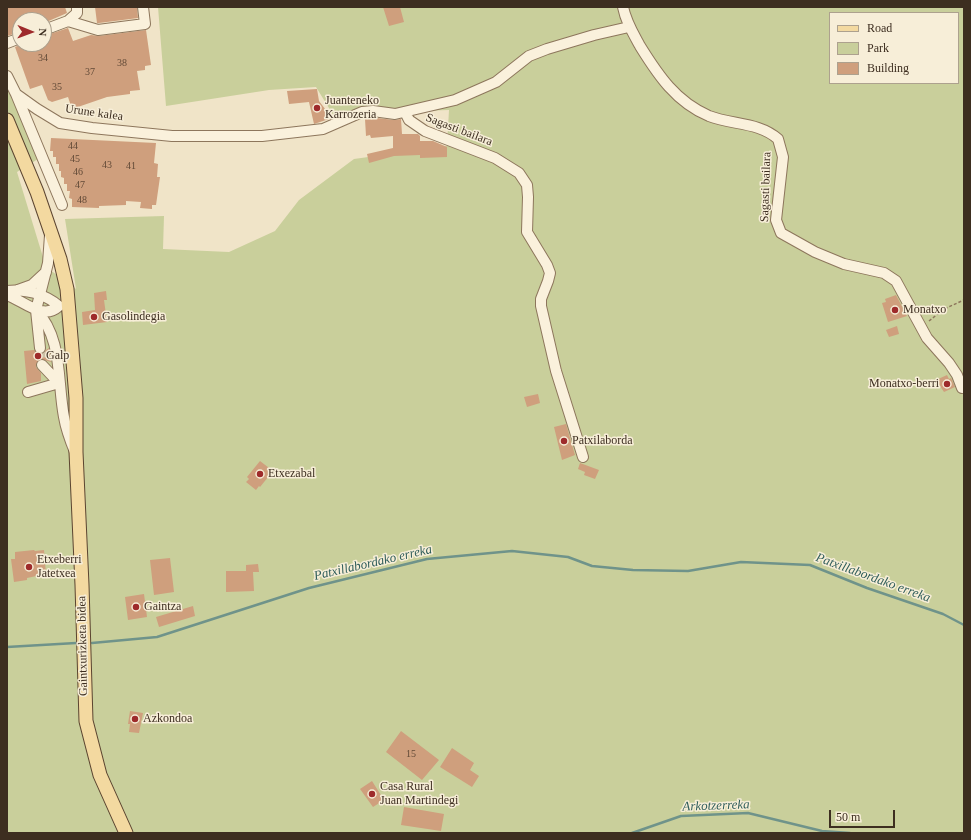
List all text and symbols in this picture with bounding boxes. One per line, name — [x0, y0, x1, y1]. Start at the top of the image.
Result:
north arrow — [12, 12, 52, 52]
legend — [829, 12, 959, 84]
text: Road — [867, 21, 892, 35]
text: N — [37, 28, 49, 36]
text: Park — [867, 41, 889, 55]
house number: 34 — [38, 52, 48, 64]
house number: 38 — [117, 57, 127, 69]
text: Building — [867, 61, 909, 75]
house number: 37 — [85, 66, 95, 78]
house number: 35 — [52, 81, 62, 93]
place label: Juanteneko Karrozeria — [325, 94, 379, 122]
street label: Urune kalea — [64, 102, 124, 124]
marker: Juanteneko Karrozeria — [312, 103, 322, 113]
street label: Sagasti bailara — [424, 111, 494, 149]
house number: 44 — [68, 140, 78, 152]
street label: Sagasti bailara — [758, 152, 774, 222]
house number: 45 — [70, 153, 80, 165]
house number: 43 — [102, 159, 112, 171]
house number: 41 — [126, 160, 136, 172]
house number: 46 — [73, 166, 83, 178]
house number: 47 — [75, 179, 85, 191]
house number: 48 — [77, 194, 87, 206]
place label: Monatxo — [903, 303, 946, 317]
marker: Monatxo — [890, 305, 900, 315]
place label: Gasolindegia — [102, 310, 165, 324]
marker: Gasolindegia — [89, 312, 99, 322]
place label: Galp — [46, 349, 69, 363]
marker: Galp — [33, 351, 43, 361]
place label: Monatxo-berri — [869, 377, 939, 391]
marker: Monatxo-berri — [942, 379, 952, 389]
place label: Patxilaborda — [572, 434, 633, 448]
marker: Patxilaborda — [559, 436, 569, 446]
place label: Etxezabal — [268, 467, 315, 481]
marker: Etxezabal — [255, 469, 265, 479]
water label: Patxillabordako erreka — [312, 542, 434, 584]
water label: Patxillabordako erreka — [814, 550, 932, 606]
place label: Etxeberri Jatetxea — [37, 553, 82, 581]
marker: Etxeberri Jatetxea — [24, 562, 34, 572]
street label: Gaintxurizketa bidea — [75, 596, 91, 696]
place label: Gaintza — [144, 600, 181, 614]
marker: Gaintza — [131, 602, 141, 612]
place label: Azkondoa — [143, 712, 192, 726]
marker: Azkondoa — [130, 714, 140, 724]
house number: 15 — [406, 748, 416, 760]
place label: Casa Rural Juan Martindegi — [380, 780, 458, 808]
marker: Casa Rural Juan Martindegi — [367, 789, 377, 799]
water label: Arkotzerreka — [682, 797, 750, 815]
scale bar — [831, 802, 897, 828]
text: 50 m — [836, 810, 860, 824]

